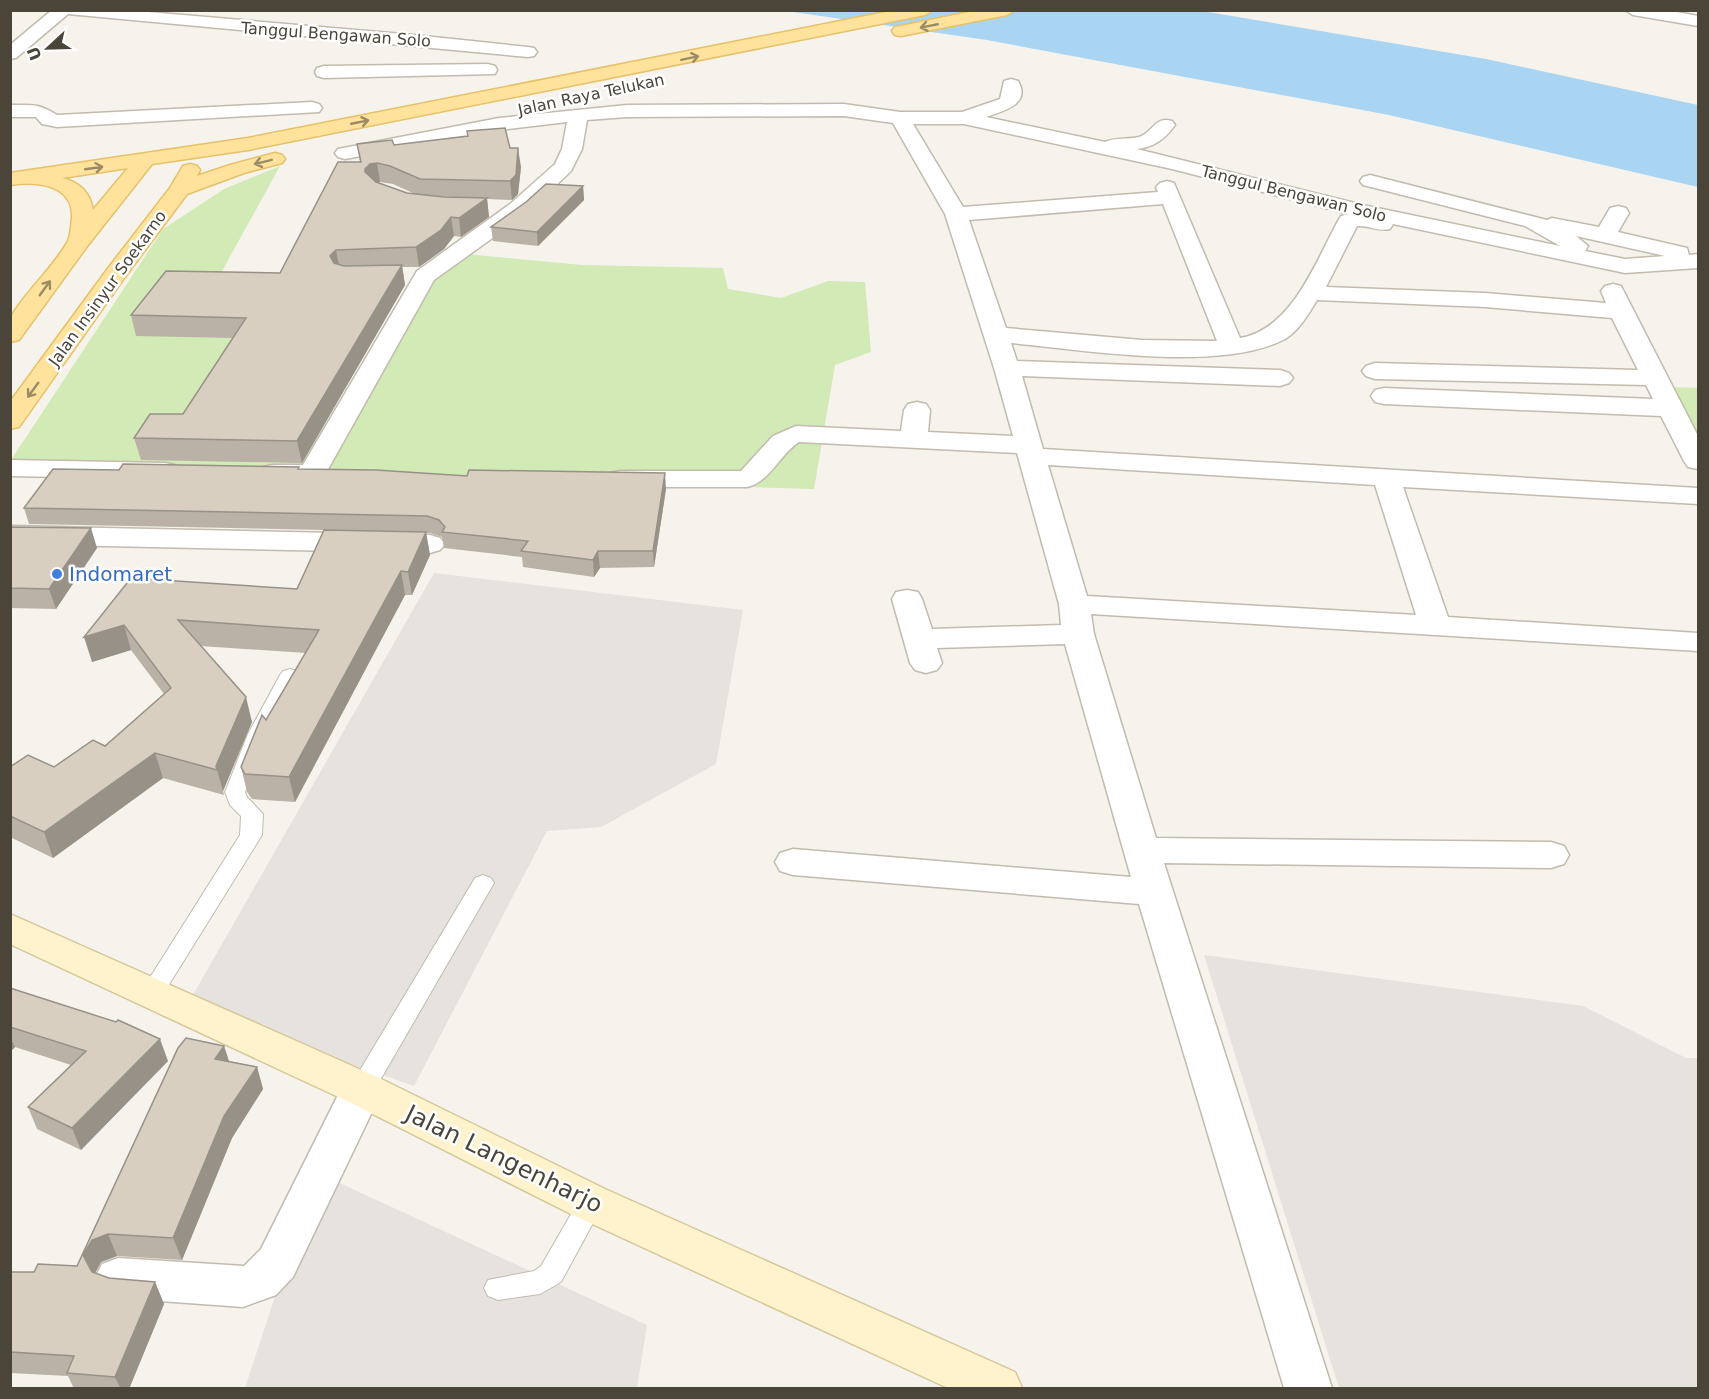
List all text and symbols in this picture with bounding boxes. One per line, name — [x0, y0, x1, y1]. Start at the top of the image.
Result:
north arrow — [18, 18, 78, 78]
street label: Tanggul Bengawan Solo — [239, 18, 432, 51]
one-way arrow — [919, 21, 939, 32]
text: U — [23, 44, 46, 63]
one-way arrow — [680, 52, 700, 63]
street label: Jalan Raya Telukan — [515, 70, 666, 120]
one-way arrow — [350, 116, 369, 127]
one-way arrow — [254, 157, 273, 168]
street label: Tanggul Bengawan Solo — [1198, 161, 1388, 226]
one-way arrow — [84, 162, 104, 173]
street label: Jalan Insinyur Soekarno — [44, 207, 170, 371]
one-way arrow — [39, 280, 51, 296]
one-way arrow — [27, 381, 39, 397]
place label: Indomaret — [69, 562, 172, 586]
marker: Indomaret — [50, 567, 64, 581]
street label: Jalan Langenharjo — [399, 1098, 607, 1219]

